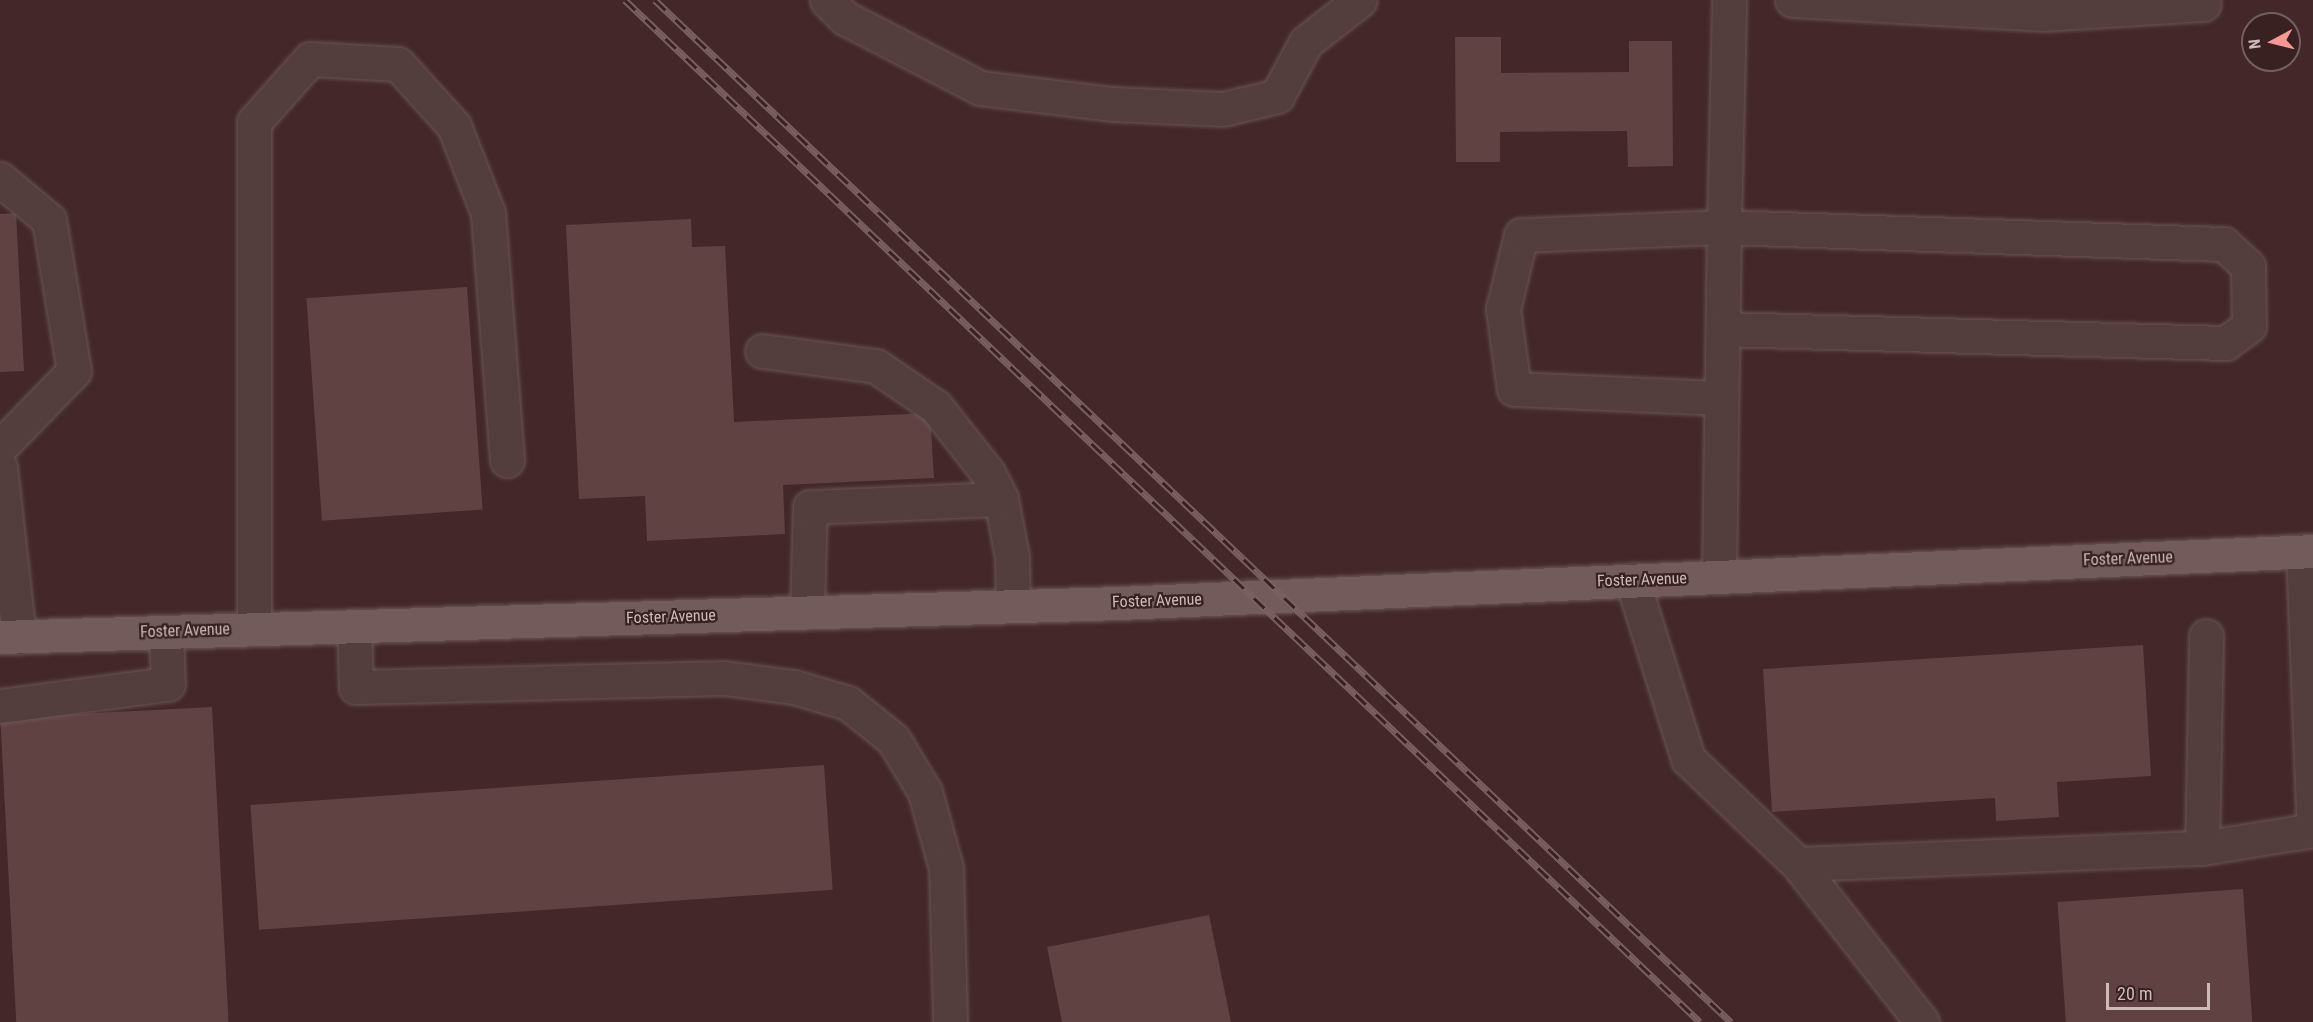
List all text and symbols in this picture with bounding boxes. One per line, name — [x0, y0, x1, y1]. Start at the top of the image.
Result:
north arrow — [2241, 12, 2301, 72]
text: N — [2245, 38, 2265, 50]
street label: Foster Avenue — [2083, 548, 2173, 570]
street label: Foster Avenue — [1597, 569, 1687, 591]
street label: Foster Avenue — [1112, 590, 1202, 612]
street label: Foster Avenue — [626, 606, 716, 628]
street label: Foster Avenue — [140, 620, 230, 642]
scale bar — [2109, 971, 2212, 1009]
text: 20 m — [2117, 983, 2152, 1004]

